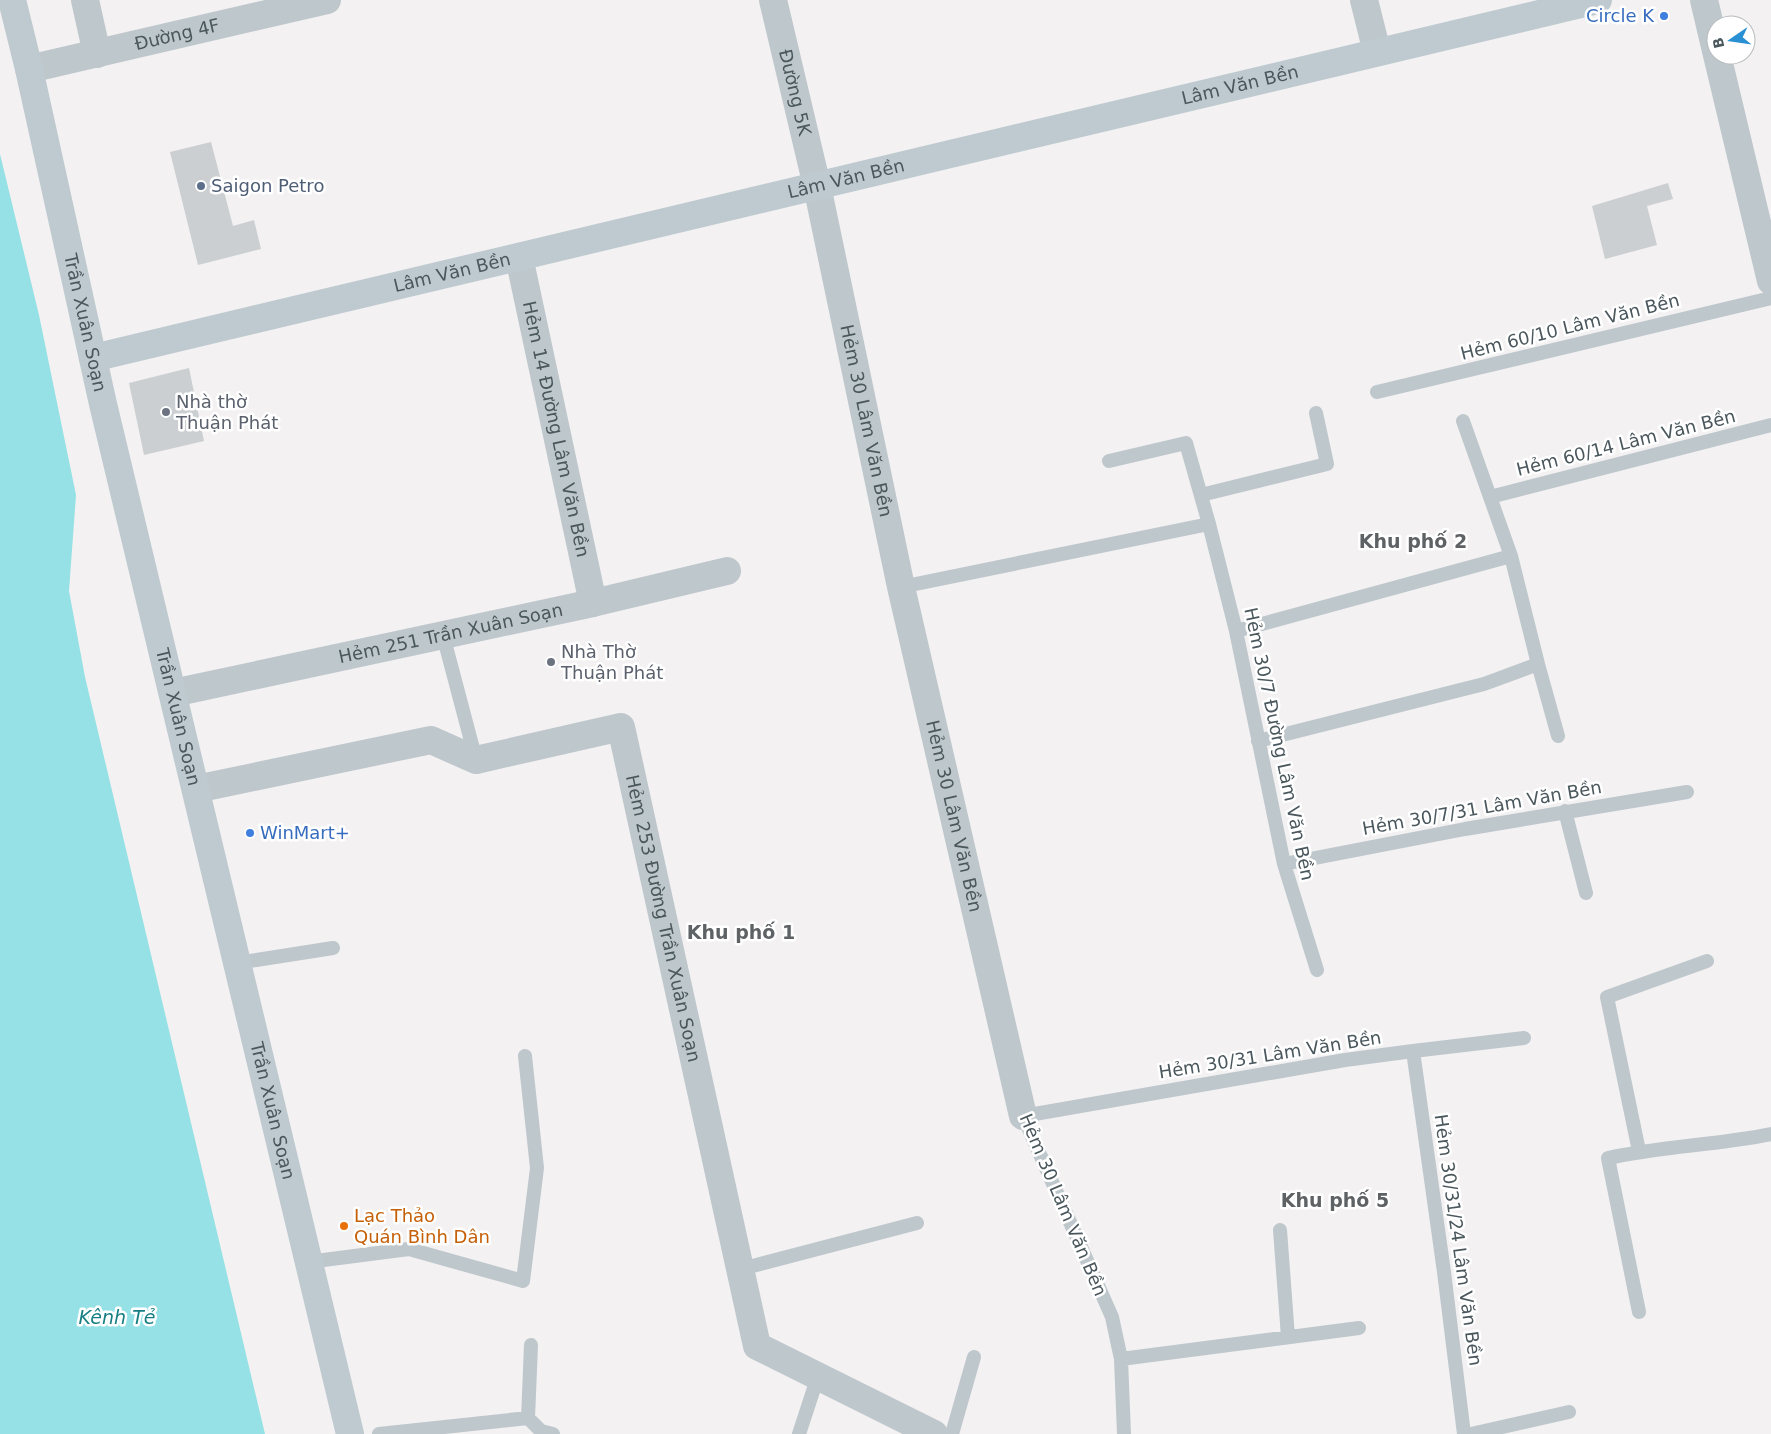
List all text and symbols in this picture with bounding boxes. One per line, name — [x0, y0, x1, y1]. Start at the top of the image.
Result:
place label: Circle K — [1586, 5, 1655, 26]
marker: Circle K — [1658, 10, 1670, 22]
street label: Đường 4F — [132, 14, 222, 54]
north arrow — [1706, 15, 1756, 65]
text: B — [1709, 36, 1727, 50]
street label: Đường 5K — [775, 47, 816, 139]
street label: Lâm Văn Bền — [1179, 61, 1301, 109]
street label: Lâm Văn Bền — [785, 154, 907, 202]
place label: Saigon Petro — [211, 175, 324, 196]
marker: Saigon Petro — [195, 180, 207, 192]
street label: Lâm Văn Bền — [391, 248, 513, 296]
street label: Trần Xuân Soạn — [60, 251, 111, 394]
street label: Hẻm 60/10 Lâm Văn Bền — [1458, 289, 1682, 364]
street label: Hẻm 14 Đường Lâm Văn Bền — [519, 299, 594, 559]
street label: Hẻm 30 Lâm Văn Bền — [836, 322, 897, 519]
place label: Nhà thờ Thuận Phát — [175, 391, 278, 433]
street label: Hẻm 60/14 Lâm Văn Bền — [1514, 405, 1738, 480]
marker: Nhà thờ Thuận Phát — [160, 406, 172, 418]
district label: Khu phố 2 — [1359, 530, 1467, 552]
street label: Hẻm 251 Trần Xuân Soạn — [337, 599, 565, 667]
street label: Hẻm 30/7 Đường Lâm Văn Bền — [1240, 605, 1319, 882]
place label: Nhà Thờ Thuận Phát — [560, 641, 663, 683]
street label: Trần Xuân Soạn — [152, 645, 205, 788]
marker: Nhà Thờ Thuận Phát — [545, 656, 557, 668]
street label: Hẻm 30 Lâm Văn Bền — [922, 718, 987, 914]
street label: Hẻm 253 Đường Trần Xuân Soạn — [622, 773, 705, 1064]
street label: Hẻm 30/7/31 Lâm Văn Bền — [1361, 776, 1603, 839]
place label: WinMart+ — [260, 822, 350, 843]
marker: WinMart+ — [244, 827, 256, 839]
district label: Khu phố 1 — [687, 921, 795, 943]
street label: Hẻm 30/31 Lâm Văn Bền — [1157, 1027, 1383, 1082]
street label: Trần Xuân Soạn — [246, 1039, 300, 1182]
street label: Hẻm 30 Lâm Văn Bền — [1015, 1110, 1111, 1299]
street label: Hẻm 30/31/24 Lâm Văn Bền — [1430, 1113, 1487, 1367]
district label: Khu phố 5 — [1281, 1189, 1389, 1211]
place label: Lạc Thảo Quán Bình Dân — [354, 1205, 490, 1247]
marker: Lạc Thảo Quán Bình Dân — [338, 1220, 350, 1232]
water label: Kênh Tẻ — [79, 1306, 156, 1328]

